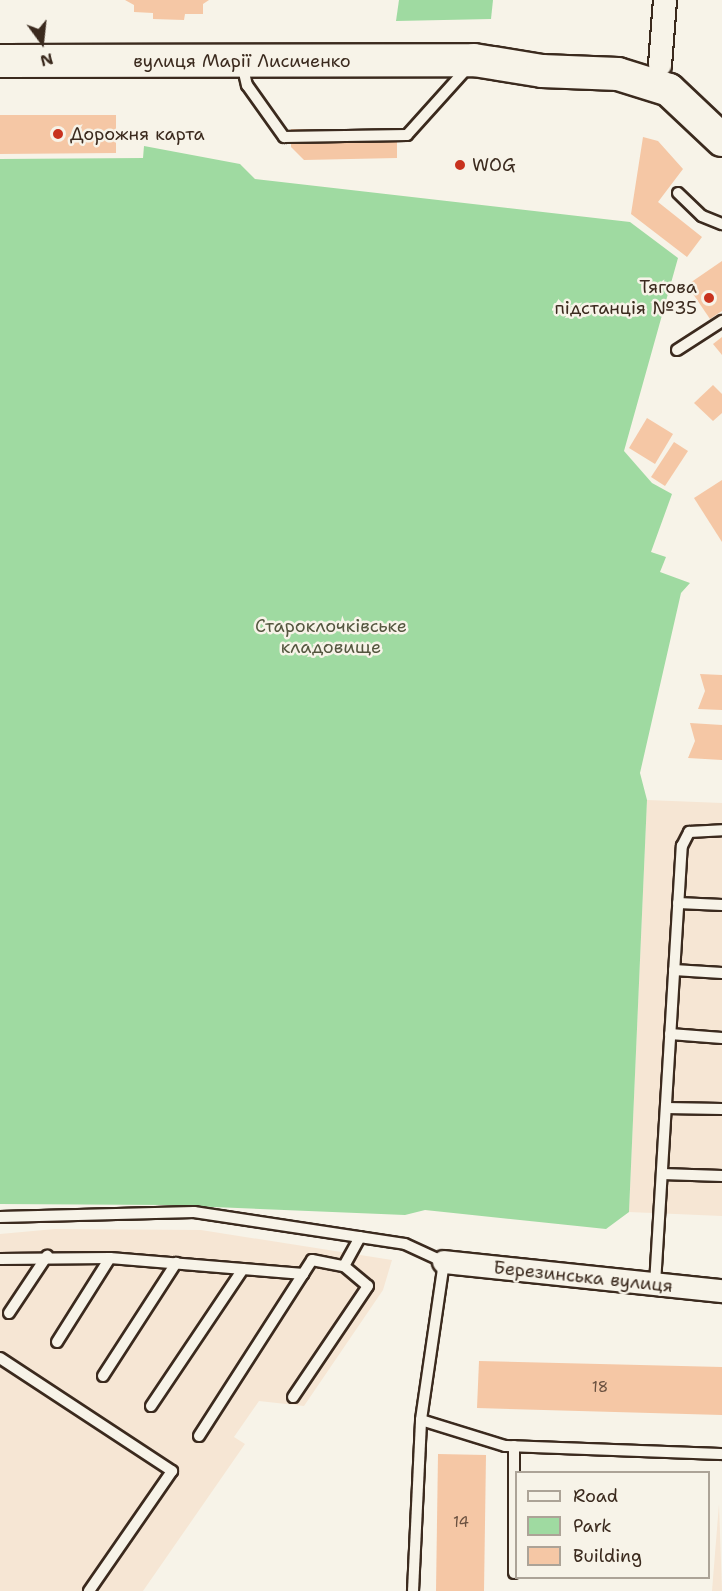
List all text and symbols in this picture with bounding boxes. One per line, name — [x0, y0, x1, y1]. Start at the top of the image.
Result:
north arrow — [12, 12, 72, 72]
text: N — [38, 48, 56, 72]
street label: вулиця Марії Лисиченко — [133, 50, 351, 72]
place label: Дорожня карта — [70, 123, 205, 145]
marker: Дорожня карта — [51, 127, 65, 141]
place label: WOG — [472, 154, 516, 176]
marker: WOG — [453, 158, 467, 172]
place label: Тягова пiдстанцiя №35 — [555, 277, 697, 320]
marker: Тягова пiдстанцiя №35 — [702, 291, 716, 305]
park label: Староклочківське кладовище — [255, 616, 407, 658]
street label: Березинська вулиця — [492, 1257, 674, 1297]
house number: 18 — [592, 1379, 608, 1397]
legend — [515, 1471, 710, 1579]
text: Road — [573, 1484, 618, 1508]
house number: 14 — [453, 1514, 469, 1532]
text: Park — [573, 1514, 612, 1538]
text: Building — [573, 1544, 642, 1568]

